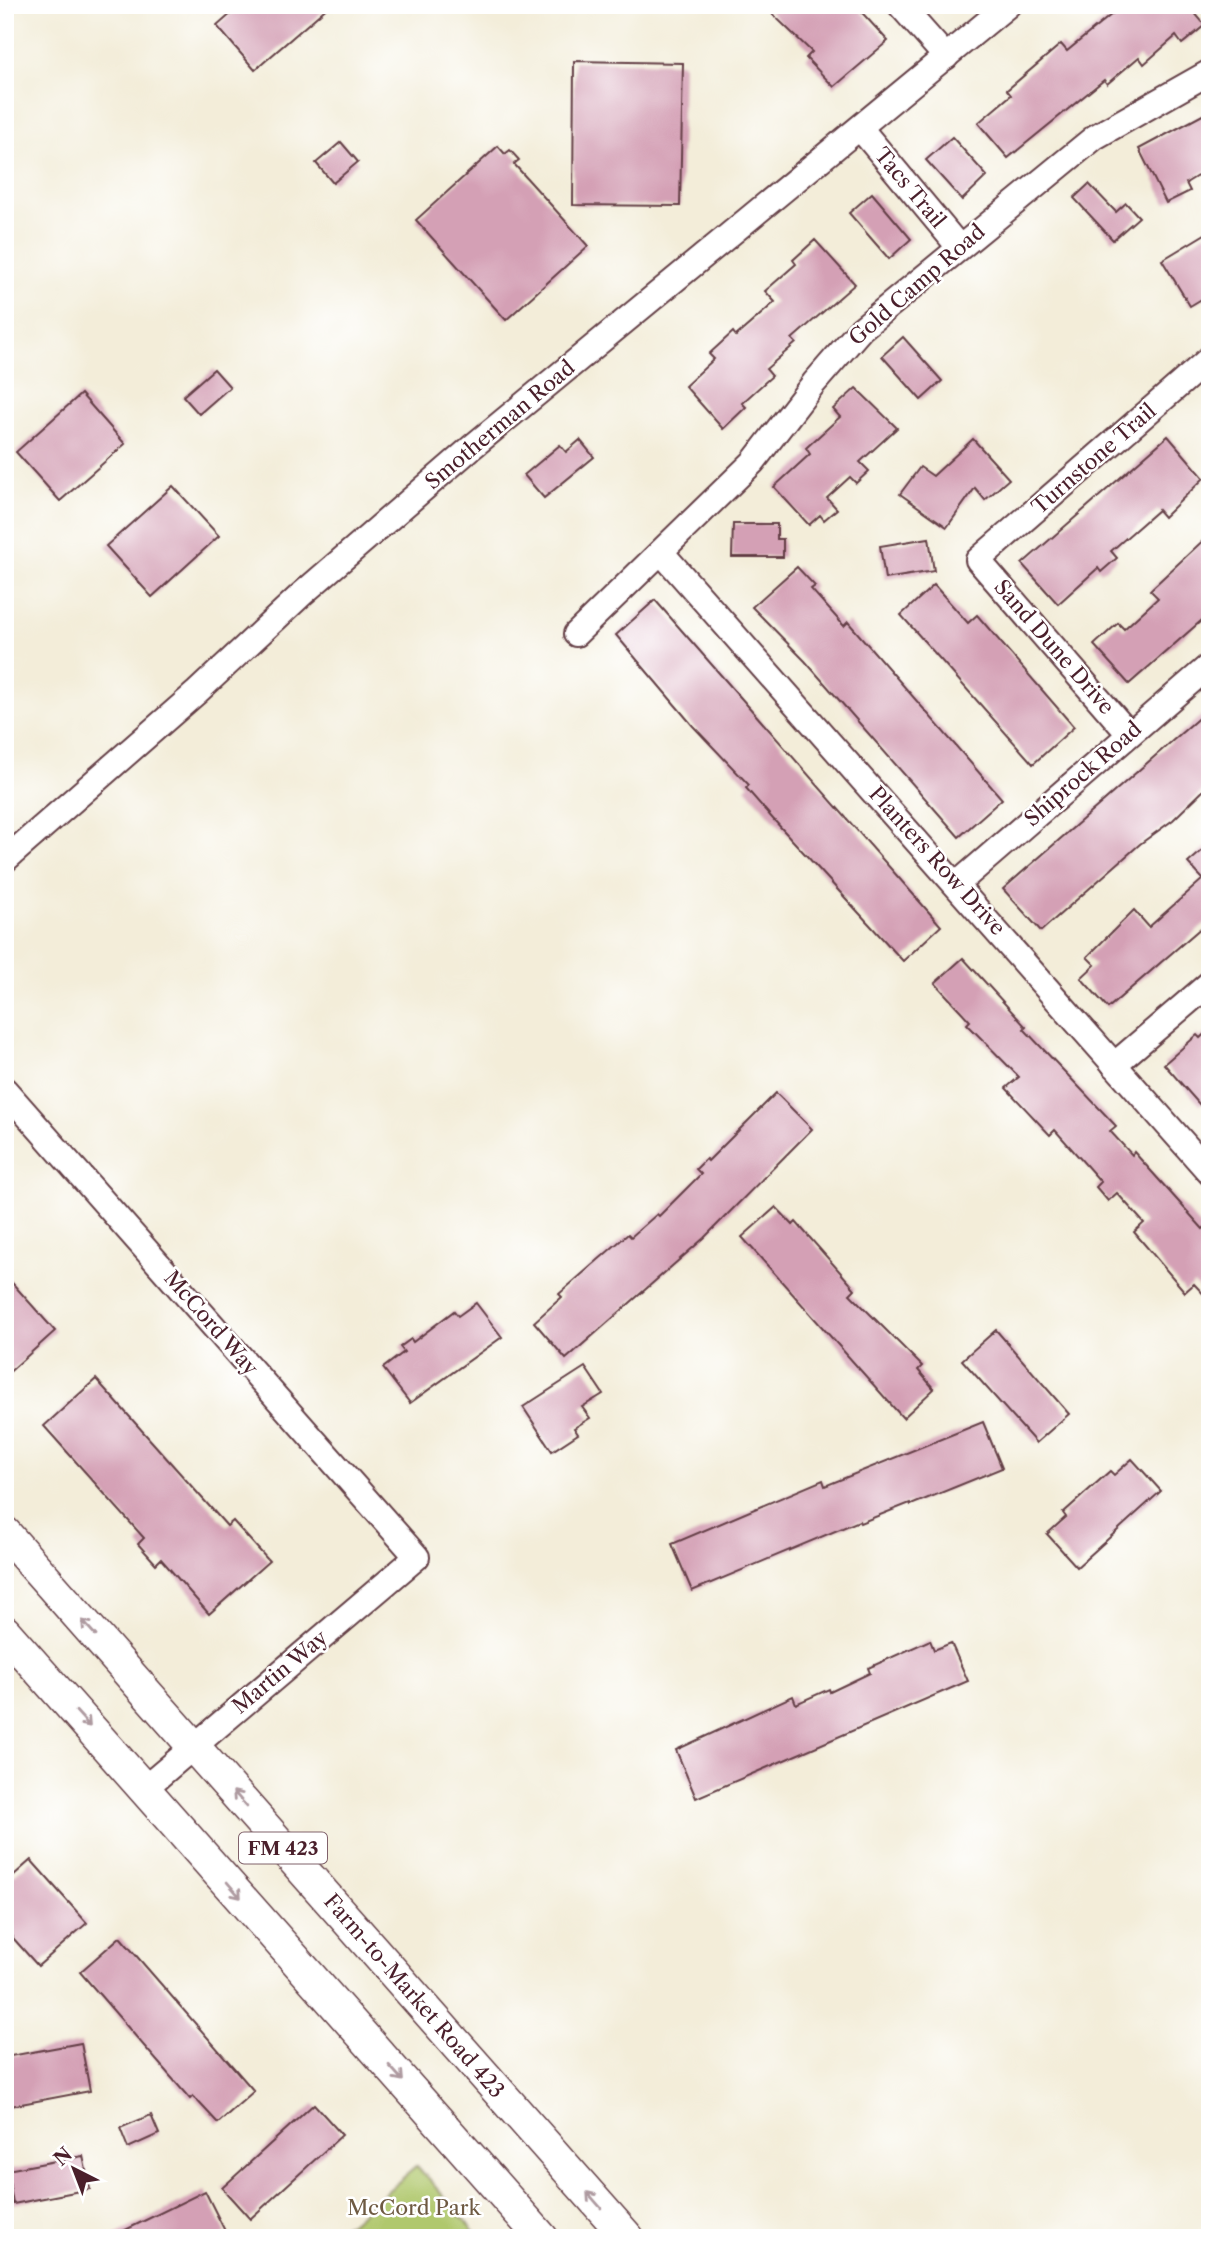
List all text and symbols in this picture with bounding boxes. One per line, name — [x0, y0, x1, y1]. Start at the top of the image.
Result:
street label: Tacs Trail — [870, 143, 951, 233]
street label: Gold Camp Road — [844, 219, 990, 350]
street label: Smotherman Road — [420, 355, 580, 494]
street label: Turnstone Trail — [1027, 398, 1161, 519]
street label: Sand Dune Drive — [989, 574, 1120, 719]
street label: Shiprock Road — [1019, 716, 1146, 831]
street label: Planters Row Drive — [864, 781, 1011, 940]
street label: McCord Way — [159, 1265, 264, 1380]
one-way arrow — [81, 1619, 97, 1637]
street label: Martin Way — [227, 1625, 332, 1719]
one-way arrow — [75, 1710, 91, 1728]
one-way arrow — [232, 1790, 248, 1808]
road number: FM 423 — [239, 1832, 327, 1864]
one-way arrow — [226, 1881, 242, 1899]
street label: Farm-to-Market Road 423 — [319, 1889, 510, 2103]
one-way arrow — [388, 2064, 404, 2082]
north arrow — [38, 2134, 108, 2204]
text: N — [49, 2143, 77, 2171]
one-way arrow — [586, 2191, 602, 2209]
park label: McCord Park — [347, 2195, 482, 2220]

